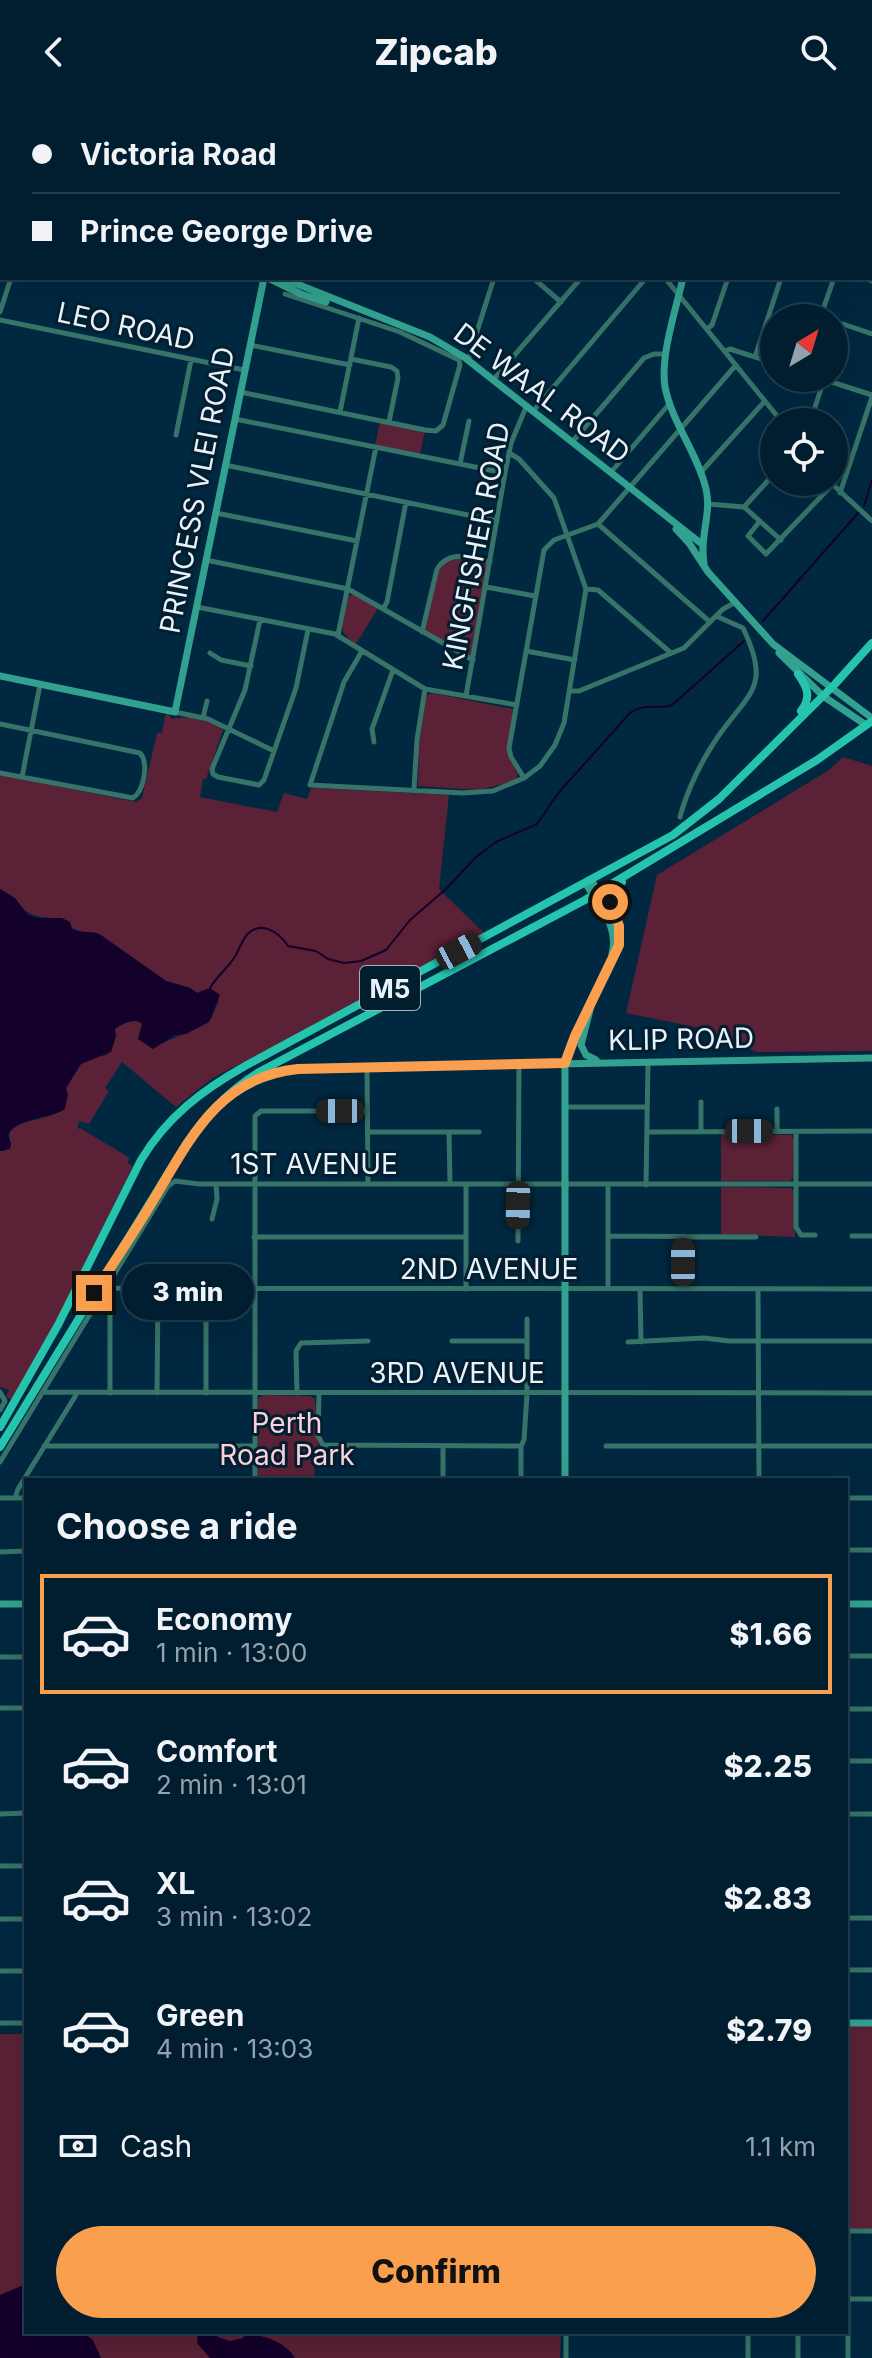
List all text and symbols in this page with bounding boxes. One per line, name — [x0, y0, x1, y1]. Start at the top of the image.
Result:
icon: back — [32, 30, 76, 74]
text: Zipcab — [374, 30, 498, 74]
icon: search — [796, 30, 840, 74]
text: Victoria Road — [80, 136, 277, 172]
text: Prince George Drive — [80, 213, 373, 249]
street label: LEO ROAD — [54, 295, 198, 357]
north arrow — [760, 304, 848, 392]
map controls — [760, 304, 848, 496]
street label: DE WAAL ROAD — [447, 316, 637, 470]
street label: PRINCESS VLEI ROAD — [153, 344, 241, 636]
button: locate — [760, 408, 848, 496]
street label: KINGFISHER ROAD — [435, 419, 517, 673]
route start — [592, 884, 628, 920]
car — [432, 929, 486, 973]
road number: M5 — [360, 966, 420, 1010]
street label: KLIP ROAD — [608, 1021, 754, 1057]
car — [316, 1099, 364, 1123]
car — [725, 1119, 773, 1143]
street label: 1ST AVENUE — [230, 1147, 398, 1181]
car — [506, 1181, 530, 1229]
car — [671, 1238, 695, 1286]
street label: 2ND AVENUE — [400, 1252, 578, 1286]
callout: 3 min — [122, 1265, 254, 1321]
route end — [76, 1275, 112, 1311]
text: 3 min — [153, 1276, 223, 1307]
street label: 3RD AVENUE — [369, 1356, 545, 1390]
park label: Perth Road Park — [219, 1406, 355, 1472]
text: Choose a ride — [56, 1504, 298, 1548]
icon: car — [60, 1598, 132, 1670]
text: Economy — [156, 1601, 292, 1637]
text: $1.66 — [730, 1616, 812, 1652]
text: 1 min · 13:00 — [156, 1637, 307, 1668]
icon: car — [60, 1730, 132, 1802]
text: Comfort — [156, 1733, 277, 1769]
text: $2.25 — [724, 1748, 812, 1784]
text: 2 min · 13:01 — [156, 1769, 307, 1800]
icon: car — [60, 1862, 132, 1934]
text: XL — [156, 1865, 195, 1901]
text: $2.83 — [724, 1880, 812, 1916]
text: 3 min · 13:02 — [156, 1901, 312, 1932]
icon: car — [60, 1994, 132, 2066]
text: Green — [156, 1997, 244, 2033]
text: $2.79 — [726, 2012, 812, 2048]
text: 4 min · 13:03 — [156, 2033, 313, 2064]
icon: cash — [56, 2124, 100, 2168]
text: Cash — [120, 2128, 192, 2164]
text: 1.1 km — [745, 2131, 816, 2162]
button: Confirm — [56, 2226, 816, 2318]

